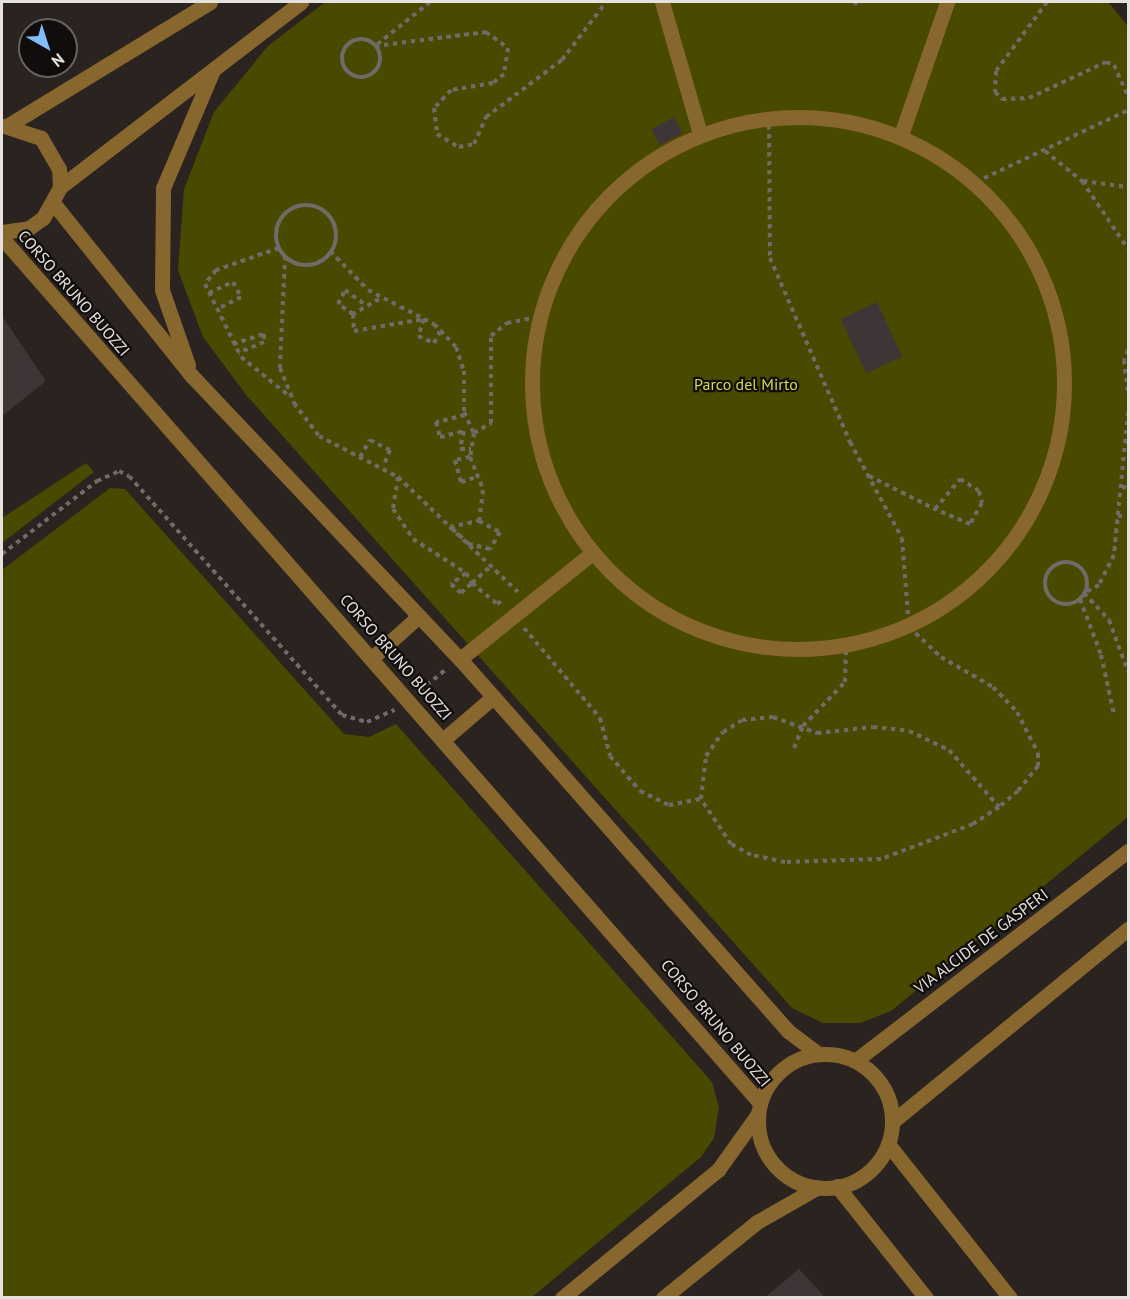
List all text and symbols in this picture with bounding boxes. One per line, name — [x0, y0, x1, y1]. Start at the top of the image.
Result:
north arrow — [18, 18, 78, 78]
text: N — [48, 49, 68, 72]
street label: CORSO BRUNO BUOZZI — [14, 226, 134, 360]
park label: Parco del Mirto — [694, 374, 798, 394]
street label: CORSO BRUNO BUOZZI — [336, 590, 456, 724]
street label: VIA ALCIDE DE GASPERI — [910, 884, 1052, 998]
street label: CORSO BRUNO BUOZZI — [657, 955, 775, 1091]

